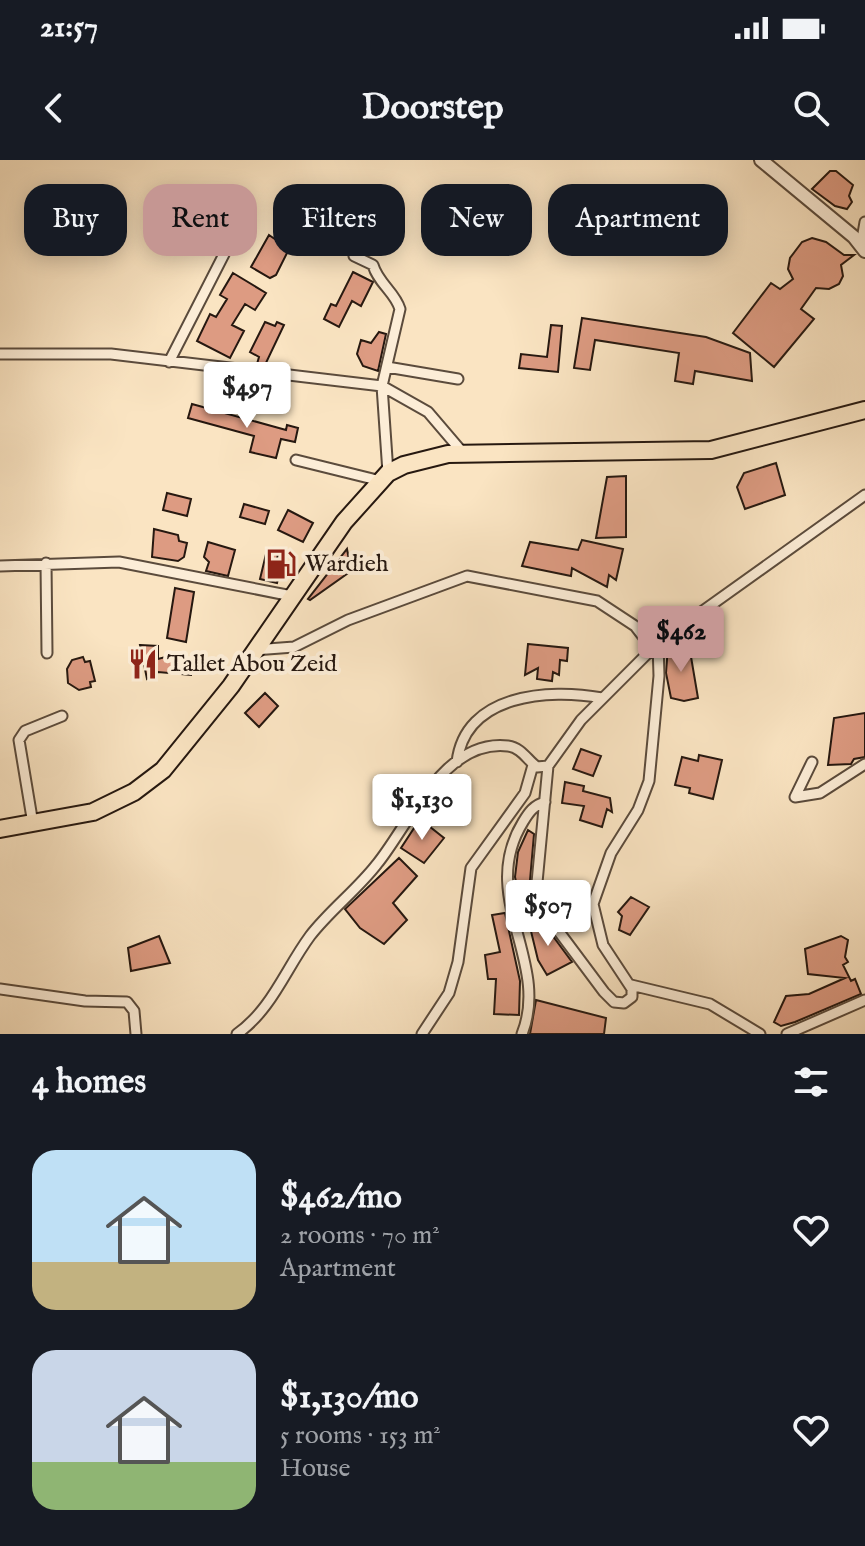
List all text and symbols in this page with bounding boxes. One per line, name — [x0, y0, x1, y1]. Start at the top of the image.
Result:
text: 21:57 — [40, 9, 98, 47]
text: Doorstep — [362, 85, 503, 131]
icon: back — [32, 86, 76, 130]
icon: search — [789, 86, 833, 130]
chip: Buy — [24, 184, 127, 256]
chip: Rent — [143, 184, 257, 256]
chip: Filters — [273, 184, 405, 256]
chip: New — [421, 184, 532, 256]
chip: Apartment — [548, 184, 728, 256]
pin: $497 — [200, 362, 294, 430]
text: $497 — [222, 371, 272, 404]
fuel station icon: Wardieh — [264, 547, 298, 581]
place label: Wardieh — [305, 549, 389, 580]
pin: $462 — [634, 606, 728, 674]
text: $462 — [656, 615, 706, 648]
restaurant icon: Tallet Abou Zeid — [126, 647, 160, 681]
place label: Tallet Abou Zeid — [167, 649, 337, 680]
pin: $1,130 — [357, 774, 487, 842]
text: $1,130 — [390, 783, 454, 816]
pin: $507 — [501, 880, 595, 948]
text: $507 — [524, 889, 572, 922]
icon: filters — [789, 1060, 833, 1104]
text: 4 homes — [32, 1061, 146, 1104]
text: $462/mo — [280, 1176, 402, 1219]
icon: home — [96, 1182, 192, 1278]
icon: heart — [789, 1208, 833, 1252]
text: 2 rooms · 70 m² — [280, 1219, 440, 1252]
text: Apartment — [280, 1252, 396, 1285]
text: $1,130/mo — [280, 1376, 419, 1419]
icon: home — [96, 1382, 192, 1478]
icon: heart — [789, 1408, 833, 1452]
text: 5 rooms · 153 m² — [280, 1419, 441, 1452]
text: House — [280, 1452, 350, 1485]

